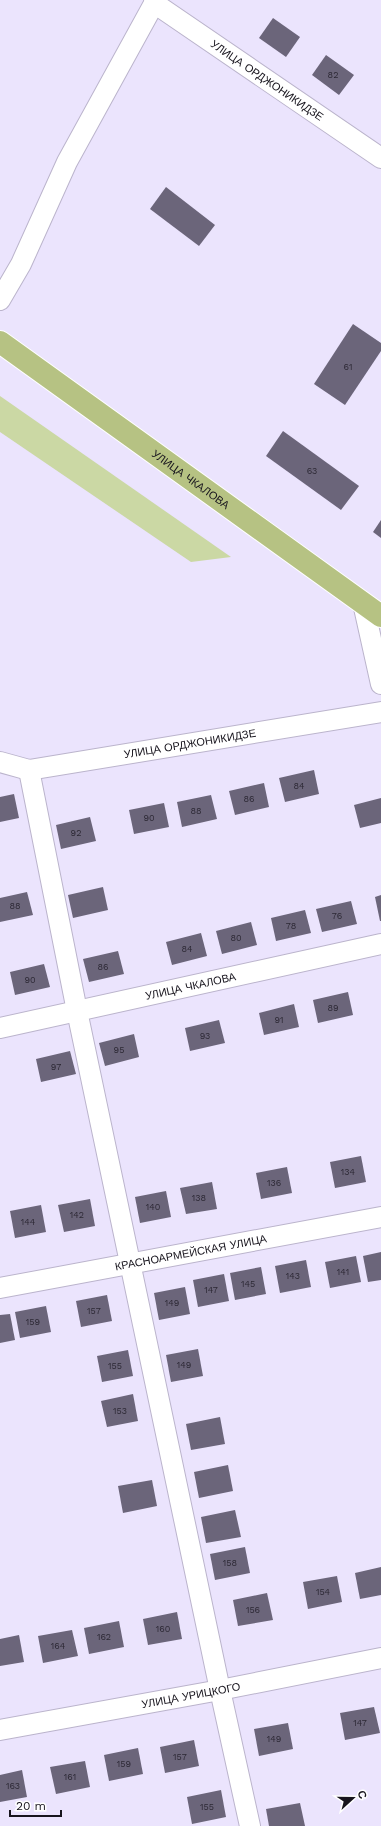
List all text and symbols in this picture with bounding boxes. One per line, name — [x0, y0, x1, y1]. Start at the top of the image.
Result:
street label: УЛИЦА ОРДЖОНИКИДЗЕ — [208, 37, 326, 123]
house number: 82 — [328, 70, 338, 80]
house number: 61 — [344, 362, 352, 372]
street label: УЛИЦА ЧКАЛОВА — [149, 447, 233, 512]
house number: 63 — [307, 466, 317, 476]
street label: УЛИЦА ОРДЖОНИКИДЗЕ — [123, 726, 257, 761]
house number: 84 — [293, 781, 305, 791]
house number: 86 — [243, 794, 255, 804]
house number: 88 — [190, 806, 202, 816]
house number: 90 — [143, 813, 155, 823]
house number: 92 — [71, 828, 81, 838]
house number: 88 — [9, 901, 21, 911]
house number: 76 — [332, 911, 342, 921]
house number: 78 — [286, 921, 296, 931]
house number: 80 — [230, 933, 242, 943]
house number: 84 — [181, 944, 193, 954]
house number: 86 — [97, 962, 109, 972]
street label: УЛИЦА ЧКАЛОВА — [144, 970, 238, 1002]
house number: 90 — [24, 975, 36, 985]
house number: 89 — [327, 1003, 339, 1013]
house number: 91 — [274, 1015, 284, 1025]
house number: 93 — [200, 1031, 210, 1041]
house number: 95 — [114, 1045, 124, 1055]
house number: 97 — [51, 1062, 61, 1072]
house number: 134 — [341, 1167, 356, 1177]
house number: 136 — [267, 1178, 281, 1188]
house number: 138 — [192, 1193, 206, 1203]
house number: 140 — [146, 1202, 161, 1212]
house number: 142 — [70, 1210, 84, 1220]
house number: 144 — [21, 1217, 36, 1227]
street label: КРАСНОАРМЕЙСКАЯ УЛИЦА — [114, 1232, 268, 1273]
house number: 141 — [337, 1267, 349, 1277]
house number: 143 — [286, 1271, 300, 1281]
house number: 145 — [241, 1279, 255, 1289]
house number: 147 — [204, 1285, 218, 1295]
house number: 149 — [165, 1298, 179, 1308]
house number: 157 — [87, 1306, 101, 1316]
house number: 159 — [26, 1317, 40, 1327]
house number: 149 — [177, 1360, 191, 1370]
house number: 155 — [108, 1361, 122, 1371]
house number: 153 — [113, 1406, 127, 1416]
house number: 158 — [223, 1558, 237, 1568]
house number: 154 — [316, 1587, 331, 1597]
house number: 156 — [246, 1605, 260, 1615]
house number: 160 — [156, 1624, 171, 1634]
house number: 162 — [97, 1632, 111, 1642]
house number: 164 — [51, 1641, 66, 1651]
street label: УЛИЦА УРИЦКОГО — [140, 1680, 242, 1711]
house number: 147 — [353, 1718, 367, 1728]
house number: 149 — [267, 1734, 281, 1744]
house number: 157 — [173, 1752, 187, 1762]
house number: 159 — [117, 1759, 131, 1769]
house number: 161 — [64, 1772, 76, 1782]
north arrow — [333, 1778, 373, 1818]
house number: 163 — [6, 1781, 20, 1791]
text: С — [354, 1789, 369, 1801]
scale bar — [10, 1792, 61, 1818]
text: 20 m — [16, 1799, 46, 1813]
house number: 155 — [200, 1802, 214, 1812]

